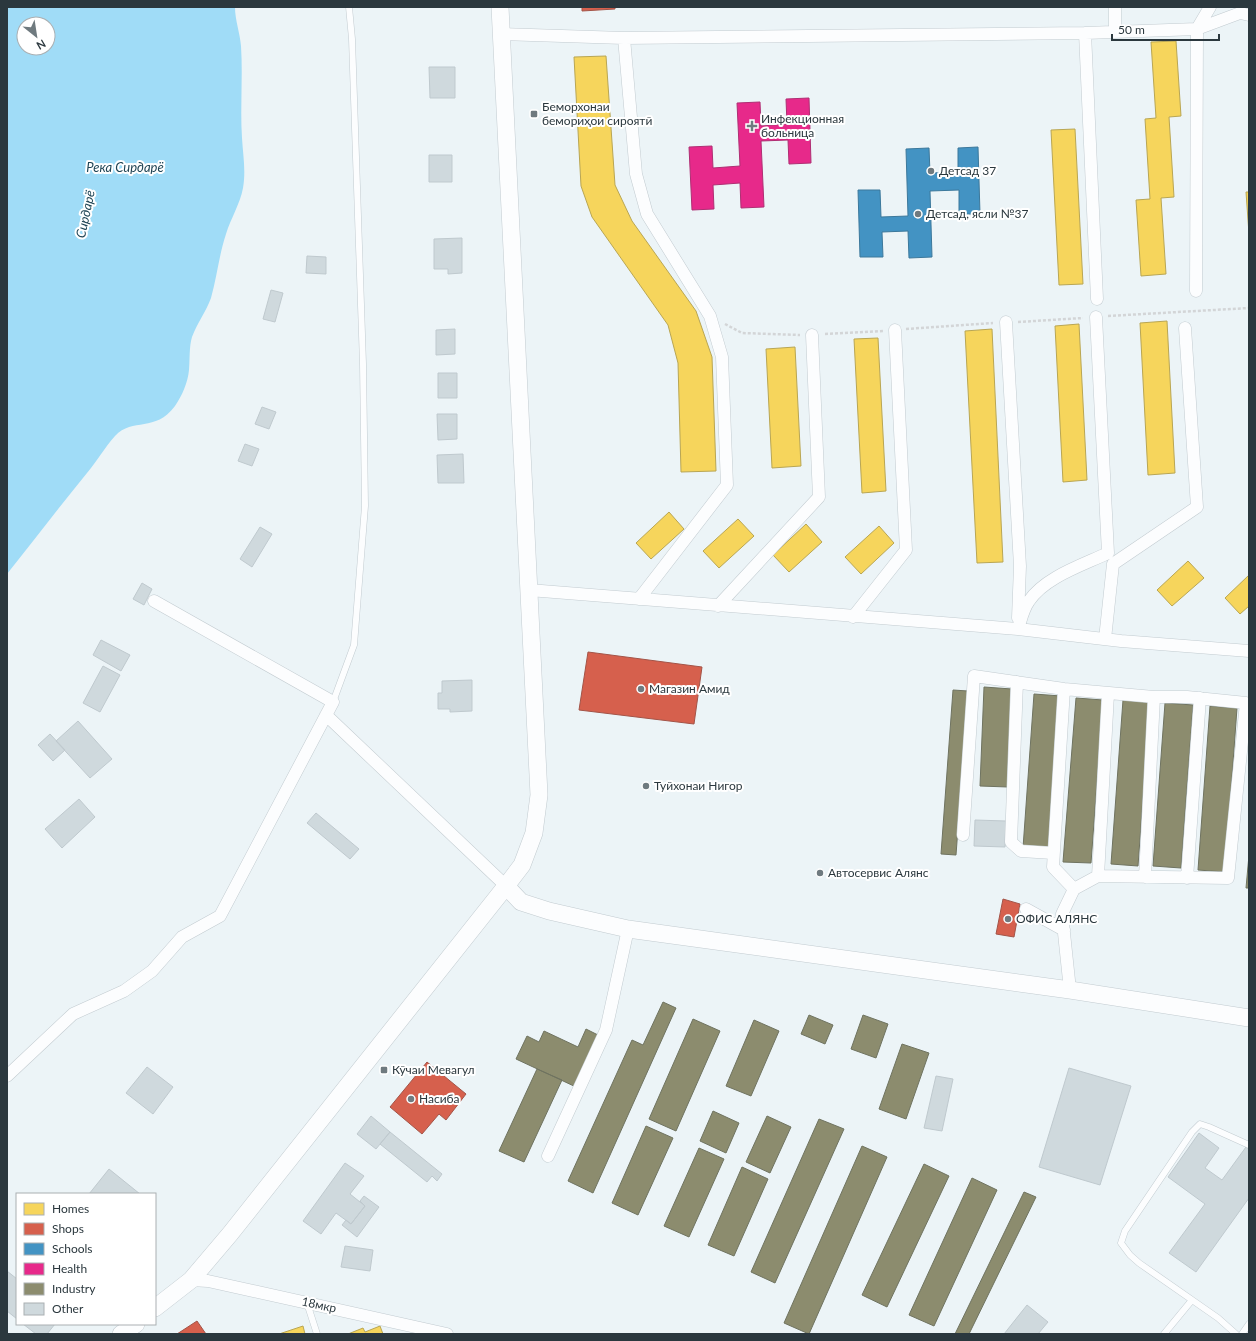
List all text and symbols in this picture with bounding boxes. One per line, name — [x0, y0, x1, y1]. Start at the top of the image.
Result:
north arrow — [16, 16, 56, 56]
scale bar — [1112, 16, 1219, 42]
text: 50 m — [1118, 22, 1145, 37]
text: N — [34, 37, 48, 53]
place label: Беморхонаи бемориҳои сироятӣ — [542, 99, 652, 128]
marker: Беморхонаи бемориҳои сироятӣ — [529, 109, 539, 119]
place label: Инфекционная больница — [761, 111, 844, 140]
marker: Инфекционная больница — [746, 120, 758, 132]
water label: Река Сирдарё — [86, 159, 164, 175]
place label: Детсад 37 — [939, 163, 996, 178]
marker: Детсад 37 — [926, 166, 936, 176]
water label: Сирдарё — [72, 189, 98, 239]
place label: Детсад, ясли №37 — [926, 206, 1029, 221]
marker: Детсад, ясли №37 — [913, 209, 923, 219]
place label: Магазин Амид — [649, 681, 730, 696]
marker: Магазин Амид — [636, 684, 646, 694]
place label: Туйхонаи Нигор — [654, 778, 743, 793]
marker: Туйхонаи Нигор — [641, 781, 651, 791]
place label: Автосервис Алянс — [828, 865, 929, 880]
marker: Автосервис Алянс — [815, 868, 825, 878]
place label: ОФИС АЛЯНС — [1016, 911, 1097, 926]
marker: ОФИС АЛЯНС — [1003, 914, 1013, 924]
place label: Кӯчаи Мевагул — [392, 1062, 475, 1077]
marker: Кӯчаи Мевагул — [379, 1065, 389, 1075]
place label: Насиба — [419, 1091, 460, 1106]
marker: Насиба — [406, 1094, 416, 1104]
legend — [16, 1193, 156, 1325]
text: Homes — [52, 1201, 89, 1216]
text: Shops — [52, 1221, 84, 1236]
text: Schools — [52, 1241, 93, 1256]
text: Health — [52, 1261, 87, 1276]
text: Industry — [52, 1281, 96, 1296]
street label: 18мкр — [300, 1294, 338, 1316]
text: Other — [52, 1301, 84, 1316]

